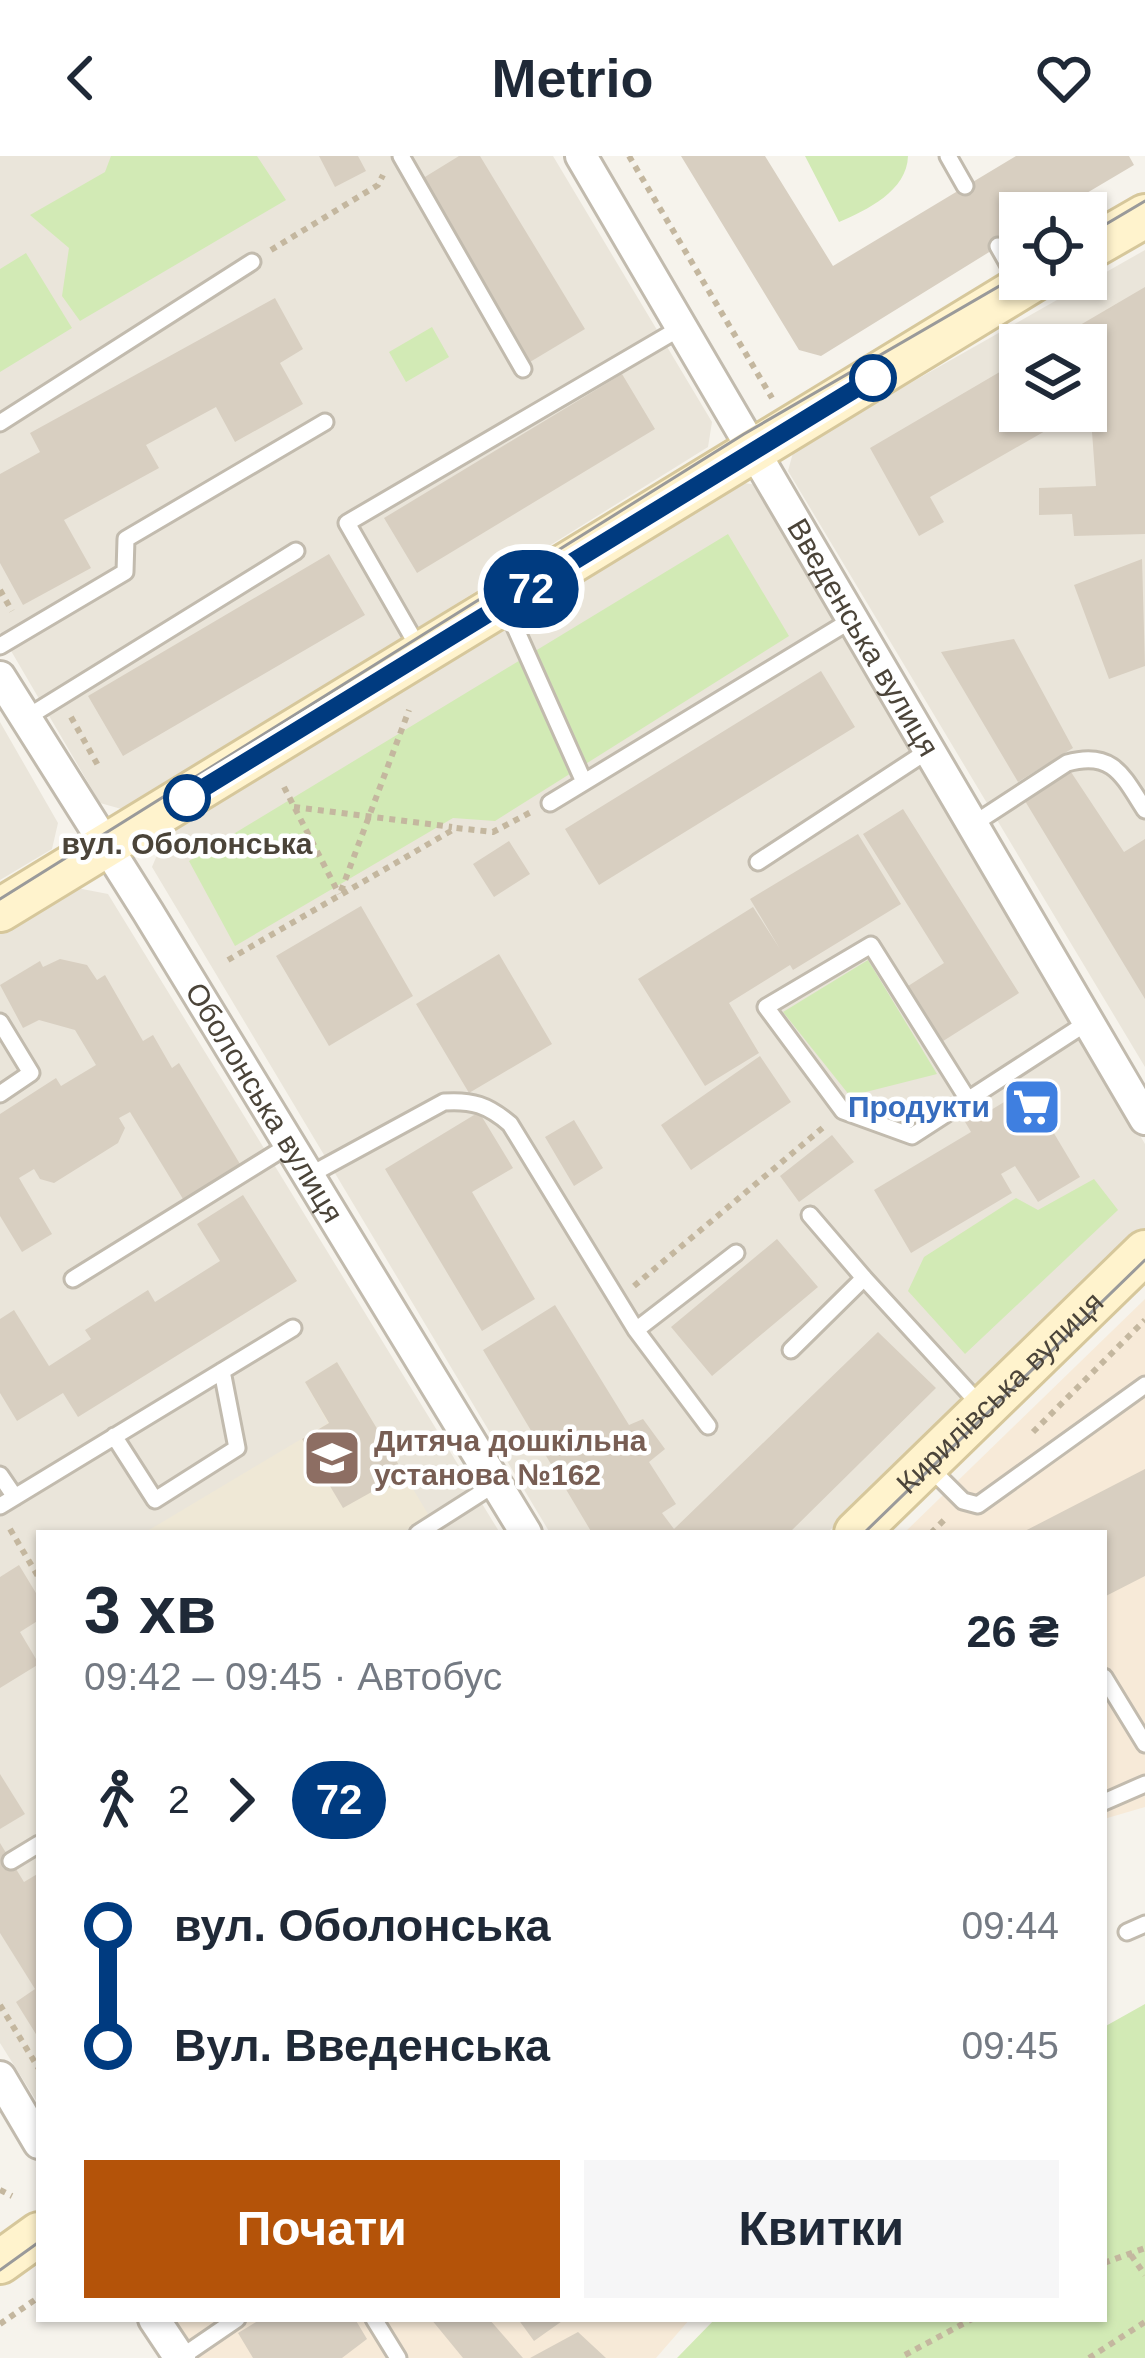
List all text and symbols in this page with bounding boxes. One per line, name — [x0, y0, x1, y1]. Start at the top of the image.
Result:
icon: back — [48, 45, 114, 111]
icon: heart — [1031, 45, 1097, 111]
text: Metrio — [492, 48, 654, 108]
map controls — [999, 192, 1107, 432]
button: locate — [999, 192, 1107, 300]
button: layers — [999, 324, 1107, 432]
unlabelled marker — [851, 356, 895, 400]
street label: Введенська вулиця — [781, 513, 946, 762]
line badge: 72 — [477, 550, 585, 628]
text: 72 — [508, 565, 554, 612]
marker: вул. Оболонська — [165, 776, 209, 820]
place label: вул. Оболонська — [61, 827, 313, 860]
street label: Оболонська вулиця — [179, 977, 350, 1228]
supermarket icon: Продукти — [1001, 1076, 1063, 1138]
place label: Продукти — [848, 1090, 990, 1123]
street label: Кирилівська вулиця — [890, 1285, 1110, 1500]
place label: Дитяча дошкільна установа №162 — [374, 1424, 647, 1491]
school or university icon: Дитяча дошкільна установа №162 — [301, 1427, 363, 1489]
text: 3 хв — [84, 1573, 216, 1647]
text: 26 ₴ — [966, 1606, 1059, 1657]
text: 09:42 – 09:45 · Автобус — [84, 1655, 502, 1698]
icon: walk — [84, 1767, 150, 1833]
icon: forward — [208, 1767, 274, 1833]
text: 72 — [316, 1776, 362, 1823]
text: 2 — [168, 1778, 190, 1821]
text: вул. Оболонська — [174, 1900, 551, 1951]
text: 09:44 — [961, 1904, 1059, 1947]
text: Вул. Введенська — [174, 2020, 550, 2071]
text: 09:45 — [961, 2024, 1059, 2067]
button: Почати — [84, 2160, 560, 2298]
button: Квитки — [584, 2160, 1059, 2298]

